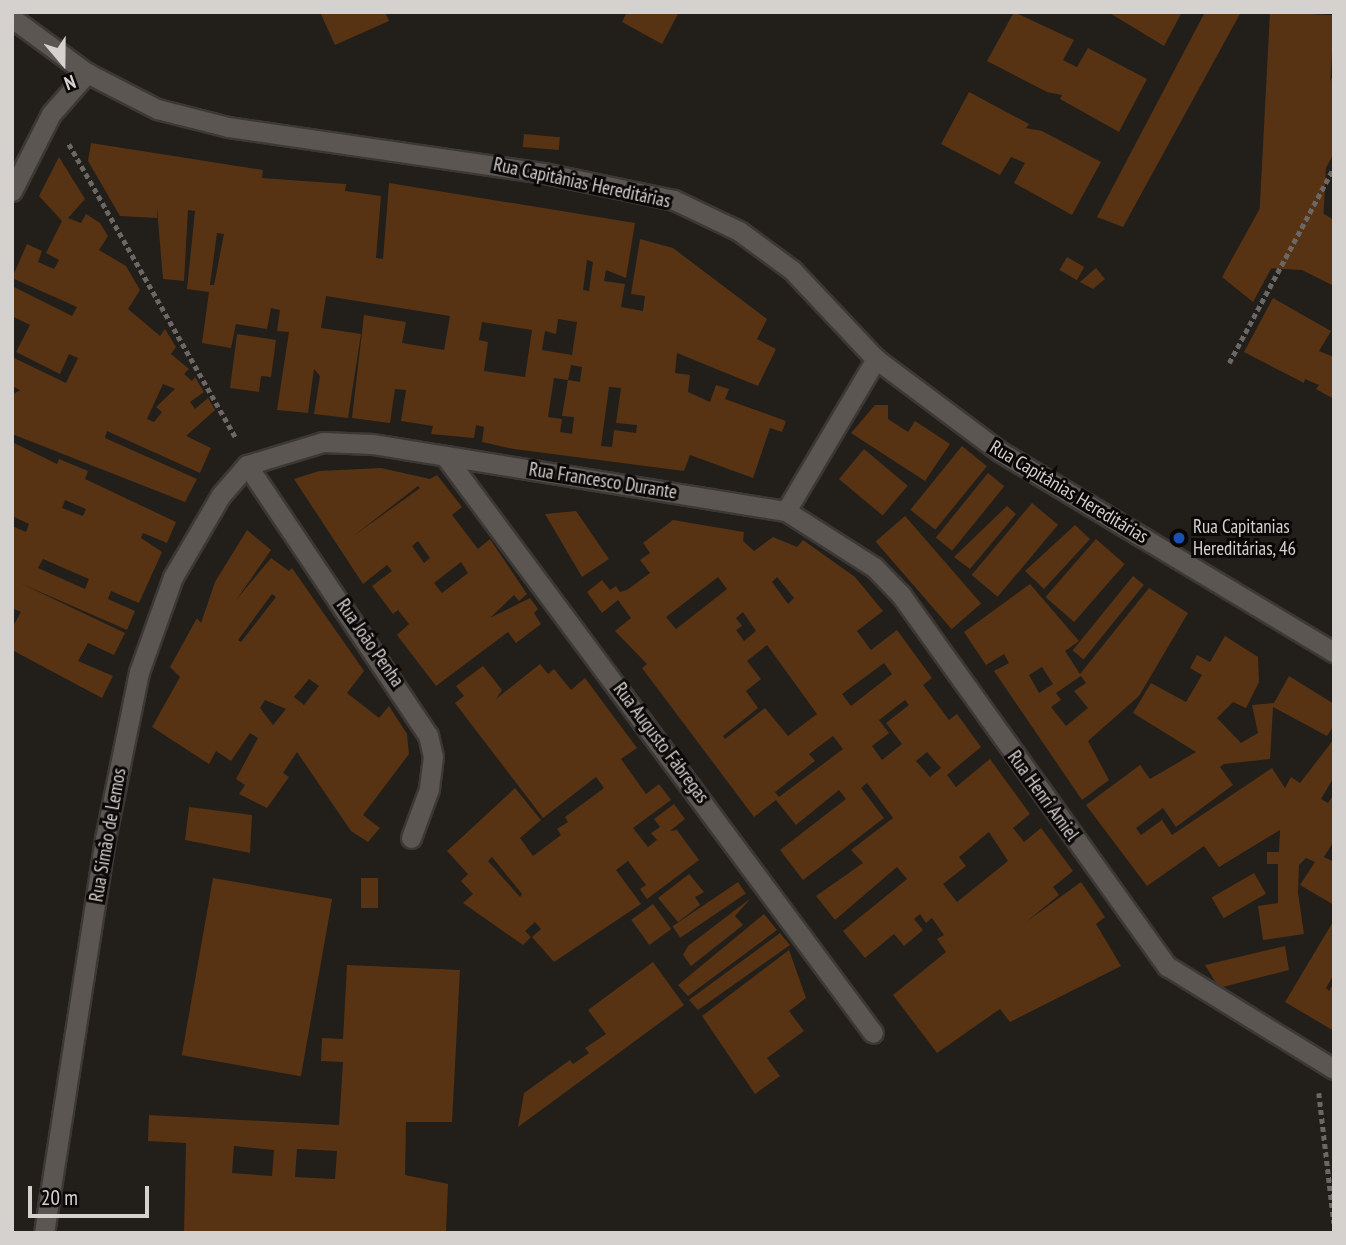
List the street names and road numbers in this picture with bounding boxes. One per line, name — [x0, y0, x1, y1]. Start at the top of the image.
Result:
street label: Rua Capitânias Hereditárias — [491, 153, 673, 213]
street label: Rua Capitânias Hereditárias — [986, 436, 1152, 548]
street label: Rua Francesco Durante — [527, 458, 679, 504]
street label: Rua João Penha — [331, 595, 409, 691]
street label: Rua Augusto Fábregas — [608, 678, 714, 808]
street label: Rua Henri Amiel — [1002, 746, 1084, 846]
street label: Rua Simão de Lemos — [85, 766, 131, 904]

